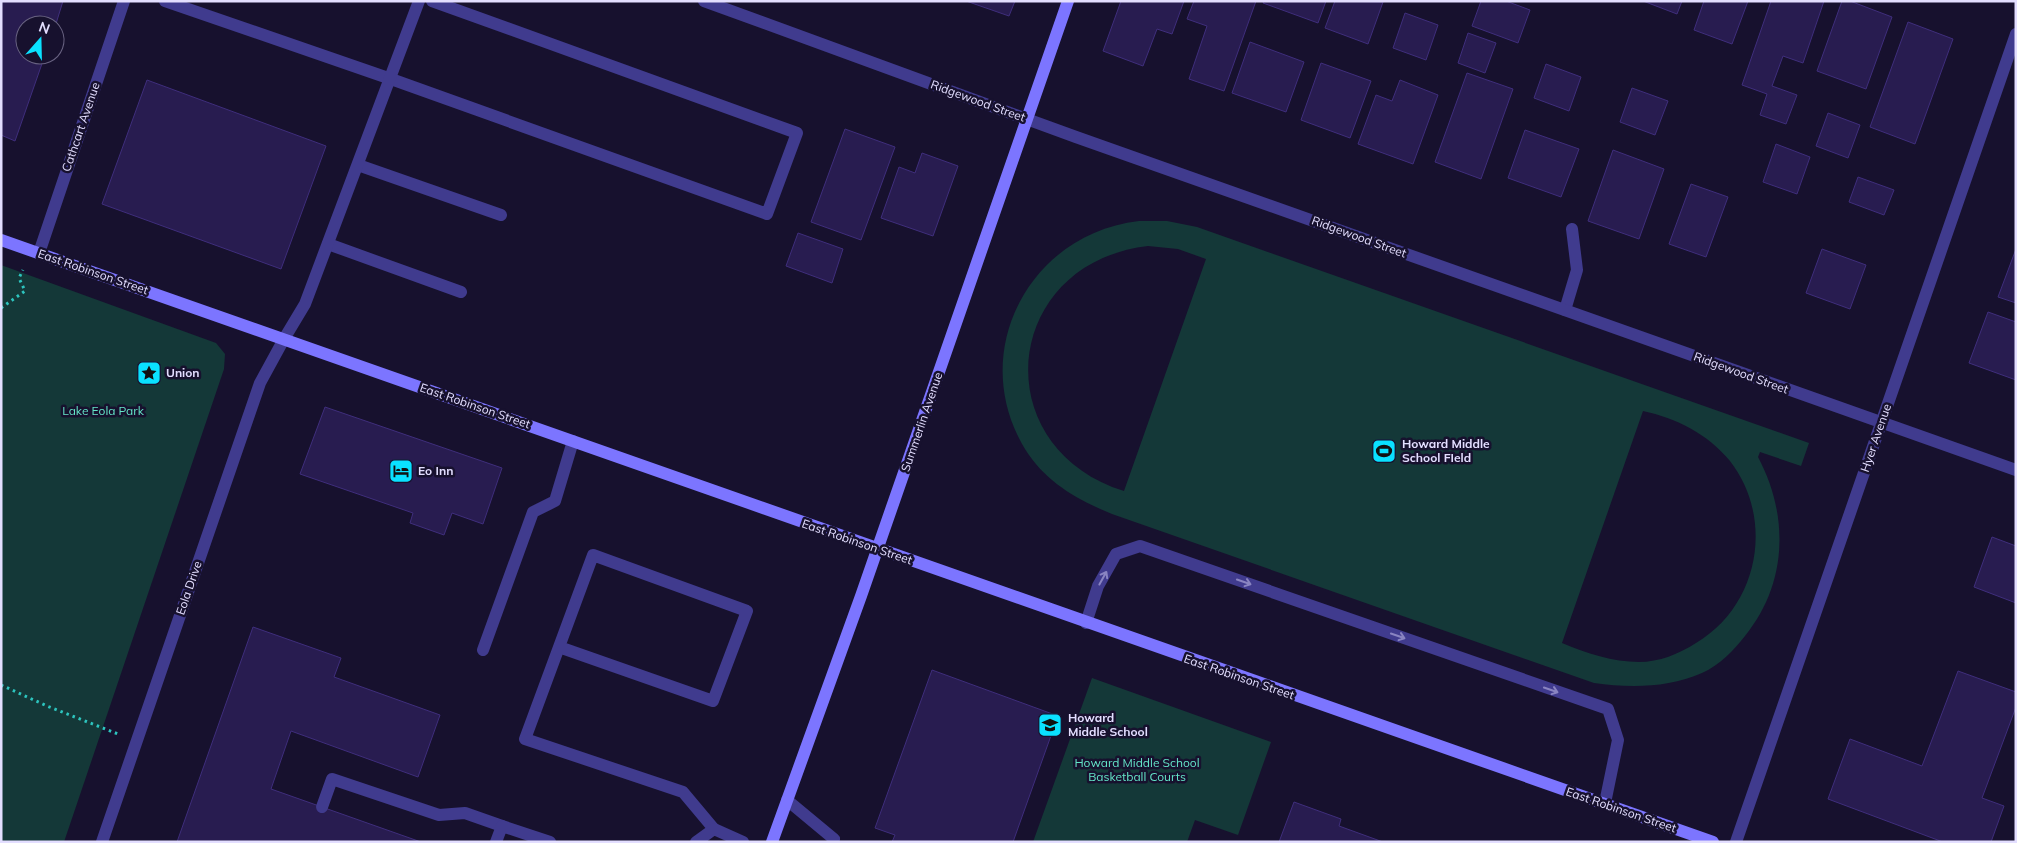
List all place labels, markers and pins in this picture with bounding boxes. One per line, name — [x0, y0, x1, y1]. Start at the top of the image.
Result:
place icon: Union — [136, 360, 162, 386]
place label: Union — [166, 365, 200, 380]
place label: Howard Middle School FIeld — [1402, 436, 1490, 465]
sports icon: Howard Middle School FIeld — [1371, 438, 1397, 464]
hotel icon: Eo Inn — [388, 458, 414, 484]
place label: Eo Inn — [418, 463, 453, 478]
place label: Howard Middle School — [1068, 710, 1148, 739]
school or university icon: Howard Middle School — [1037, 712, 1063, 738]

